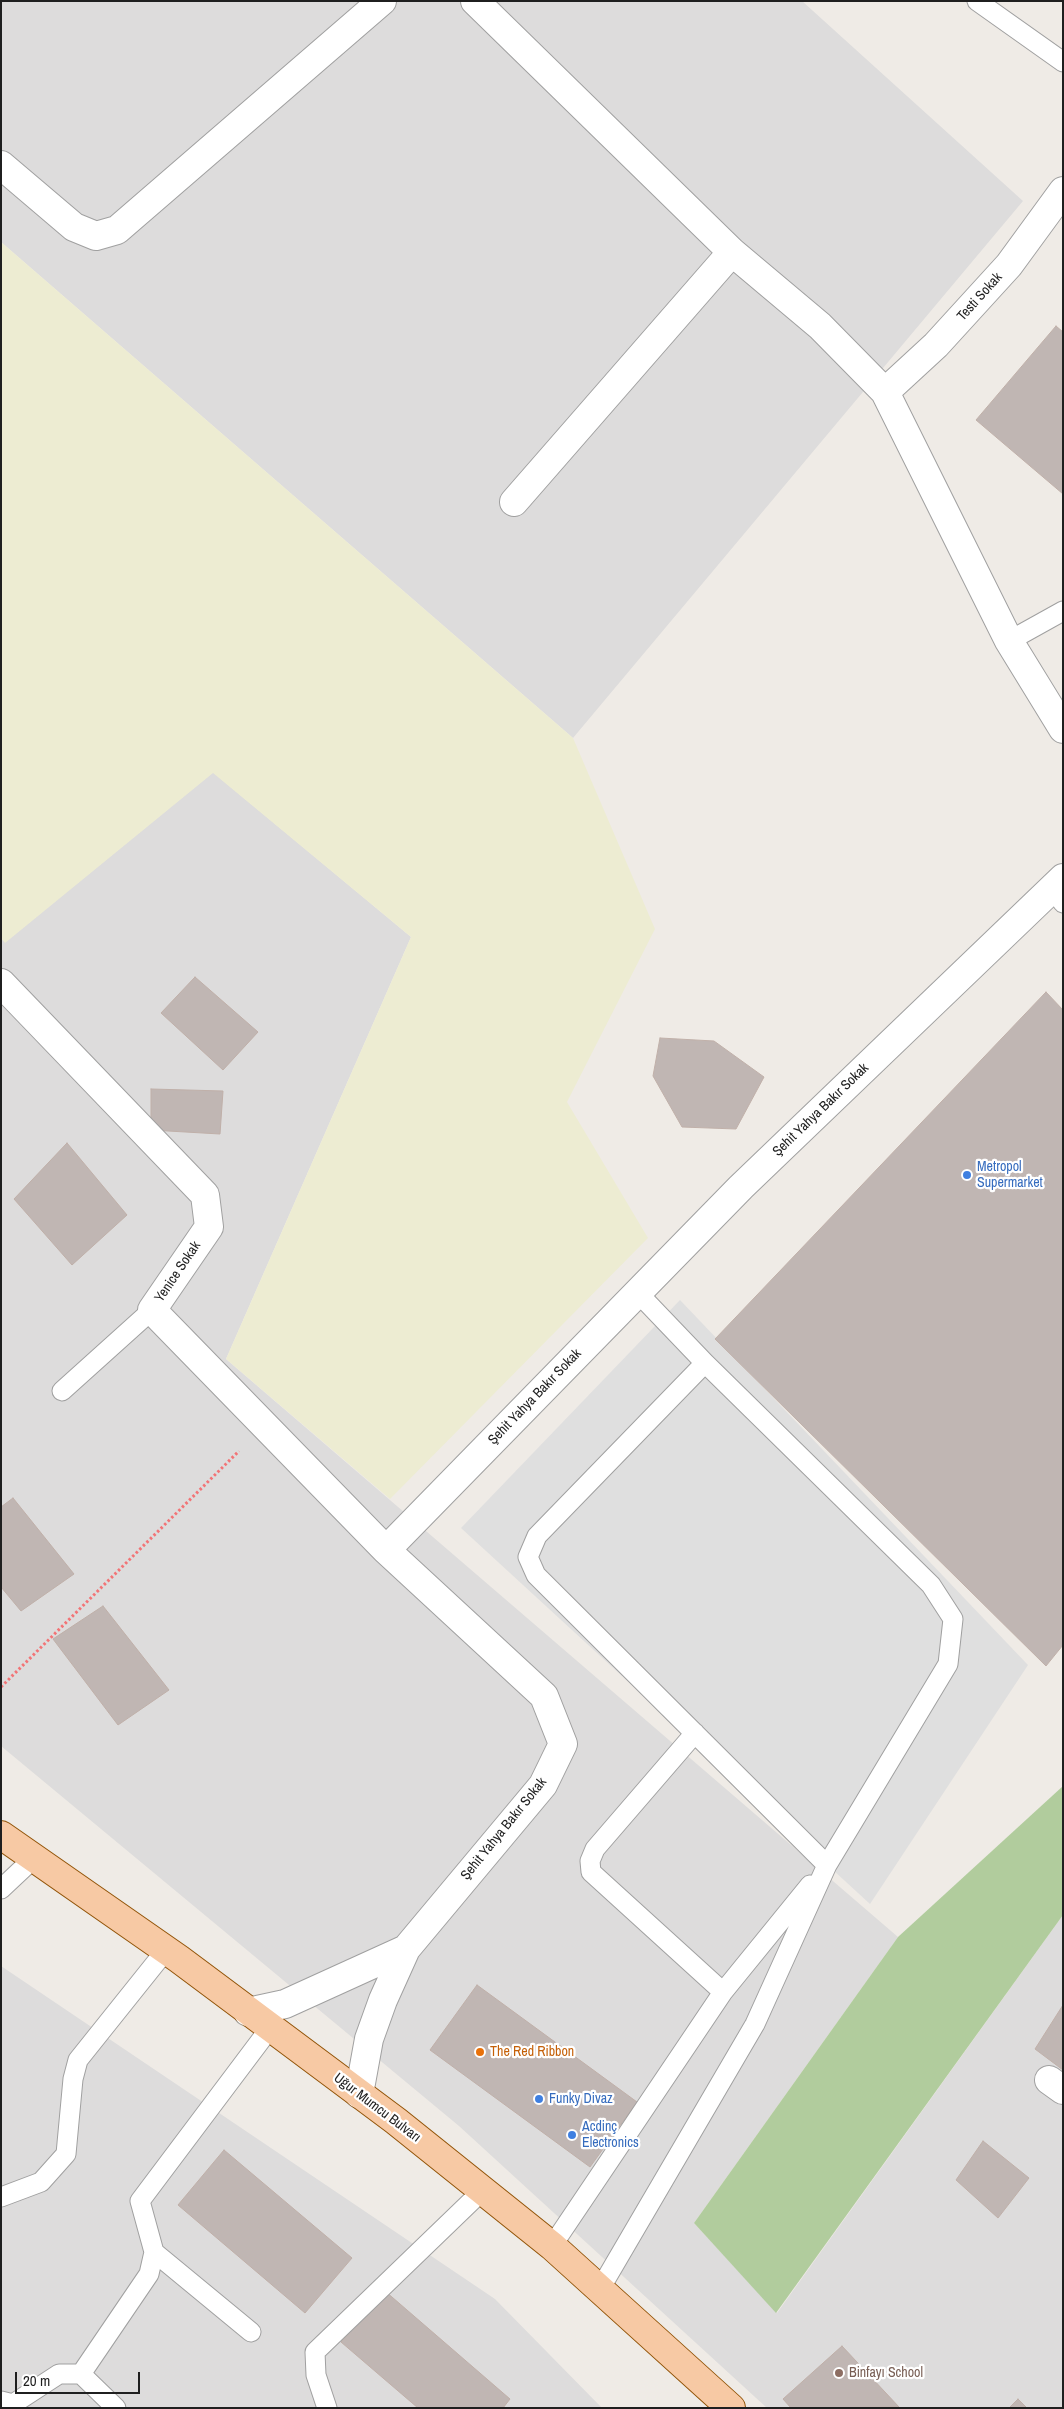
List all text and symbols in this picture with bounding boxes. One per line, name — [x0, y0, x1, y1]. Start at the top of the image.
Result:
street label: Testi Sokak — [954, 269, 1006, 325]
street label: Şehit Yahya Bakır Sokak — [770, 1060, 872, 1160]
place label: Metropol Supermarket — [977, 1159, 1043, 1192]
marker: Metropol Supermarket — [961, 1169, 973, 1181]
street label: Yenice Sokak — [151, 1238, 205, 1306]
street label: Şehit Yahya Bakır Sokak — [485, 1346, 585, 1448]
street label: Şehit Yahya Bakır Sokak — [458, 1774, 550, 1884]
place label: The Red Ribbon — [490, 2044, 574, 2060]
marker: The Red Ribbon — [474, 2046, 486, 2058]
street label: Uğur Mumcu Bulvarı — [330, 2070, 424, 2146]
place label: Funky Divaz — [549, 2091, 613, 2107]
marker: Funky Divaz — [533, 2093, 545, 2105]
place label: Acdinç Electronics — [582, 2119, 639, 2152]
marker: Acdinç Electronics — [566, 2129, 578, 2141]
scale bar — [18, 2362, 142, 2394]
place label: Binfayı School — [849, 2365, 923, 2381]
marker: Binfayı School — [833, 2367, 845, 2379]
text: 20 m — [23, 2370, 50, 2391]

